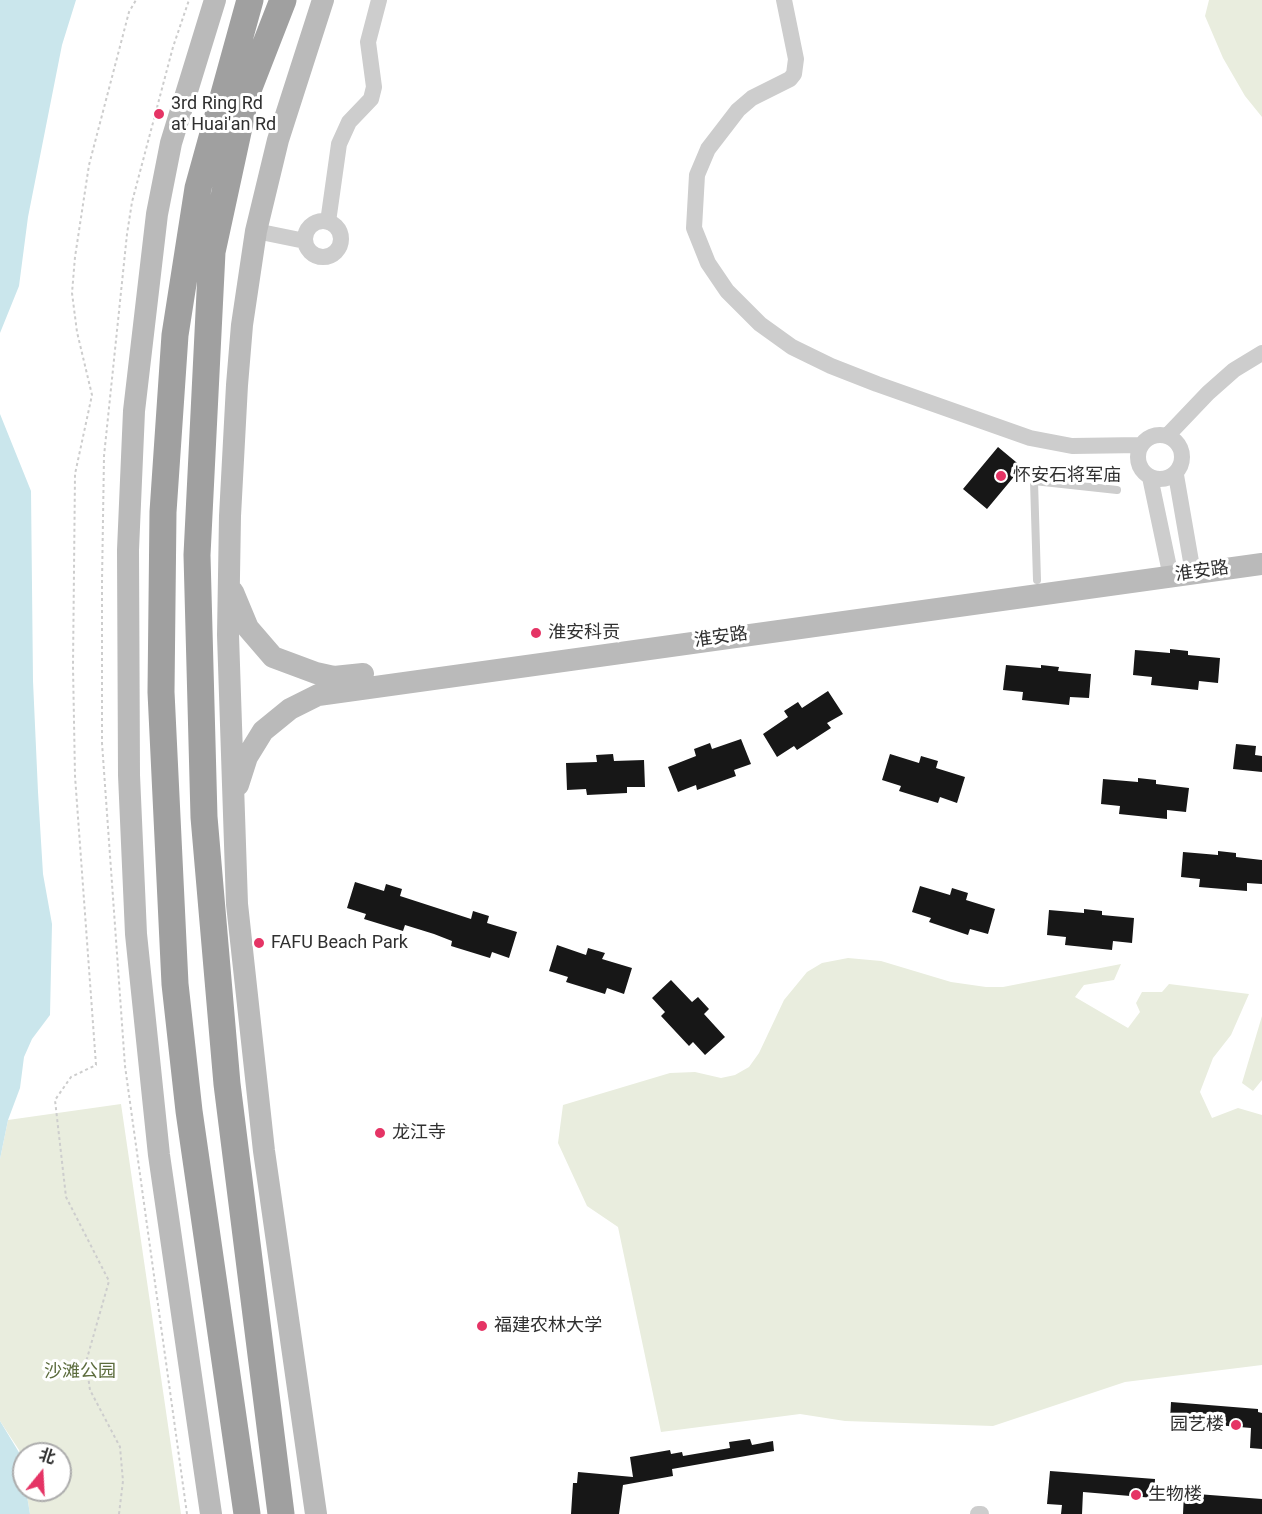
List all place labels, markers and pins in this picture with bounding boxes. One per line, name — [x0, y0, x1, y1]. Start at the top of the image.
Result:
place label: 3rd Ring Rd at Huai'an Rd — [171, 93, 276, 136]
marker: 3rd Ring Rd at Huai'an Rd — [152, 107, 166, 121]
place label: 怀安石将军庙 — [1013, 465, 1121, 487]
marker: 怀安石将军庙 — [994, 469, 1008, 483]
place label: 淮安科贡 — [548, 622, 620, 644]
marker: 淮安科贡 — [529, 626, 543, 640]
place label: FAFU Beach Park — [271, 932, 408, 954]
marker: FAFU Beach Park — [252, 936, 266, 950]
place label: 龙江寺 — [392, 1122, 446, 1144]
marker: 龙江寺 — [373, 1126, 387, 1140]
place label: 福建农林大学 — [494, 1315, 602, 1337]
marker: 福建农林大学 — [475, 1319, 489, 1333]
place label: 园艺楼 — [1170, 1414, 1224, 1436]
marker: 园艺楼 — [1229, 1418, 1243, 1432]
place label: 生物楼 — [1148, 1484, 1202, 1506]
marker: 生物楼 — [1129, 1488, 1143, 1502]

